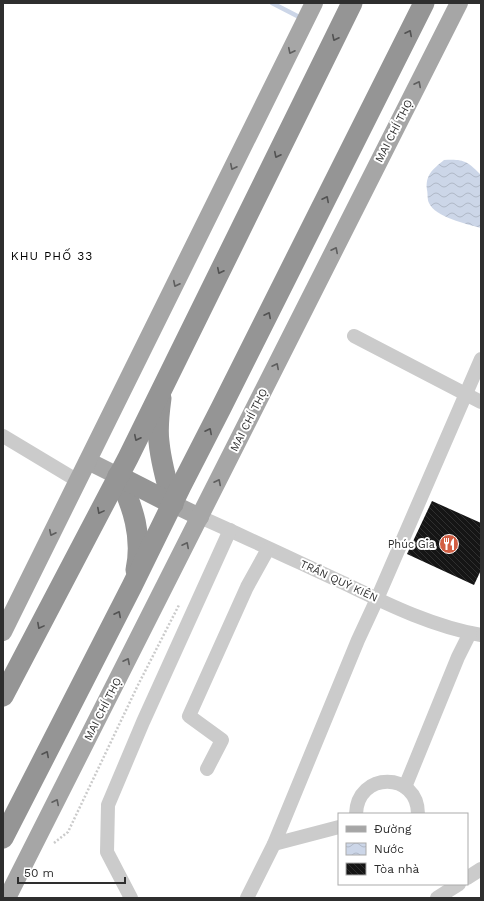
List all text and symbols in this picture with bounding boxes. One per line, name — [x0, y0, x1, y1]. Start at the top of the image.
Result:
one-way arrow — [404, 30, 412, 37]
one-way arrow — [332, 34, 340, 41]
one-way arrow — [288, 46, 296, 54]
one-way arrow — [413, 80, 421, 88]
street label: MAI CHÍ THỌ — [372, 97, 415, 165]
one-way arrow — [274, 150, 282, 158]
one-way arrow — [230, 163, 238, 170]
one-way arrow — [321, 196, 329, 203]
one-way arrow — [330, 246, 337, 254]
district label: KHU PHỐ 33 — [11, 248, 93, 263]
one-way arrow — [217, 267, 225, 274]
one-way arrow — [173, 279, 180, 287]
one-way arrow — [263, 312, 270, 320]
one-way arrow — [271, 362, 279, 370]
street label: MAI CHÍ THỌ — [227, 386, 270, 454]
one-way arrow — [204, 428, 212, 436]
one-way arrow — [134, 434, 142, 441]
one-way arrow — [213, 479, 220, 486]
one-way arrow — [97, 507, 105, 514]
one-way arrow — [49, 529, 57, 537]
restaurant icon: Phúc Gia — [438, 533, 460, 555]
place label: Phúc Gia — [388, 538, 435, 551]
one-way arrow — [181, 542, 189, 550]
street label: TRẦN QUÝ KIÊN — [298, 556, 381, 605]
one-way arrow — [114, 610, 121, 618]
one-way arrow — [37, 622, 45, 629]
one-way arrow — [122, 658, 130, 666]
street label: MAI CHÍ THỌ — [81, 675, 124, 743]
one-way arrow — [41, 751, 49, 758]
one-way arrow — [51, 799, 59, 807]
legend — [338, 813, 468, 885]
text: Đường — [374, 822, 412, 836]
text: Nước — [374, 842, 404, 856]
scale bar — [18, 859, 125, 885]
text: Tòa nhà — [374, 862, 420, 876]
text: 50 m — [24, 866, 54, 880]

